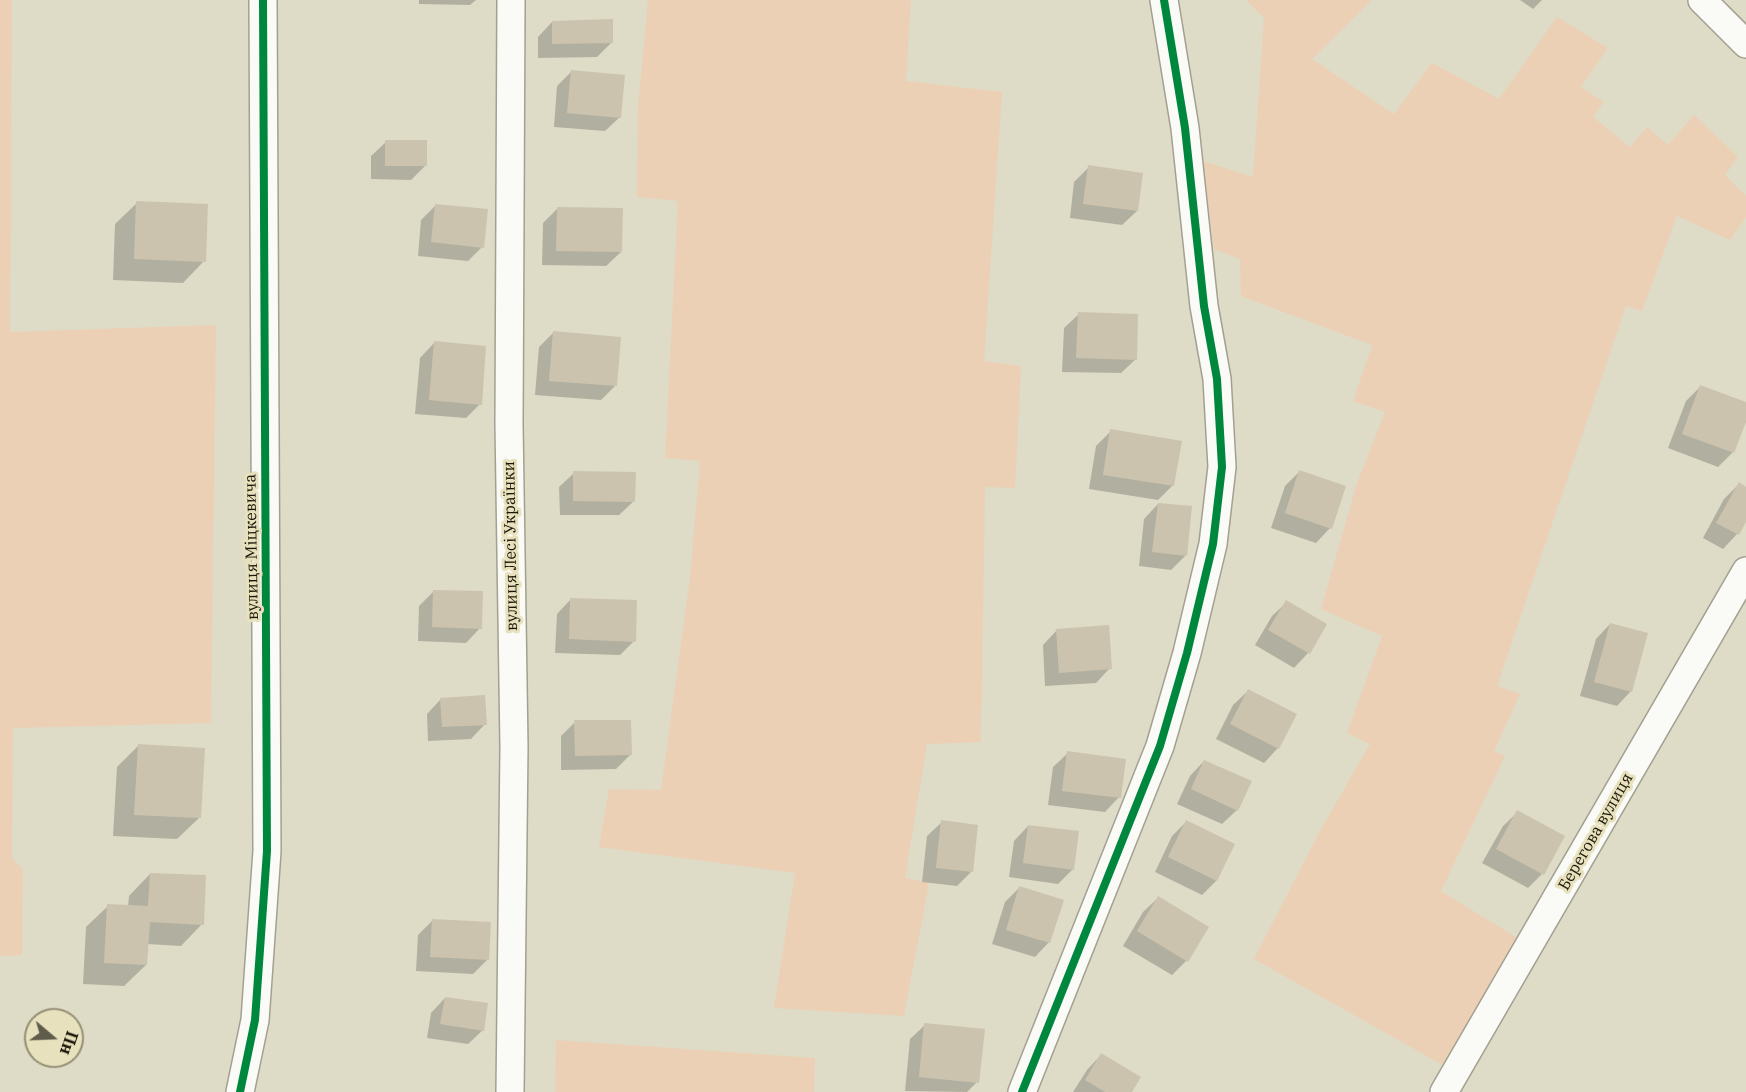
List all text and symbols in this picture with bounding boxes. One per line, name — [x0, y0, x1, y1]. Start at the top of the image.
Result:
street label: вулиця Лесі Українки — [500, 461, 522, 631]
street label: вулиця Міцкевича — [241, 474, 263, 620]
street label: Берегова вулиця — [1555, 770, 1637, 894]
north arrow — [24, 1008, 84, 1068]
text: Пн — [56, 1029, 82, 1058]

